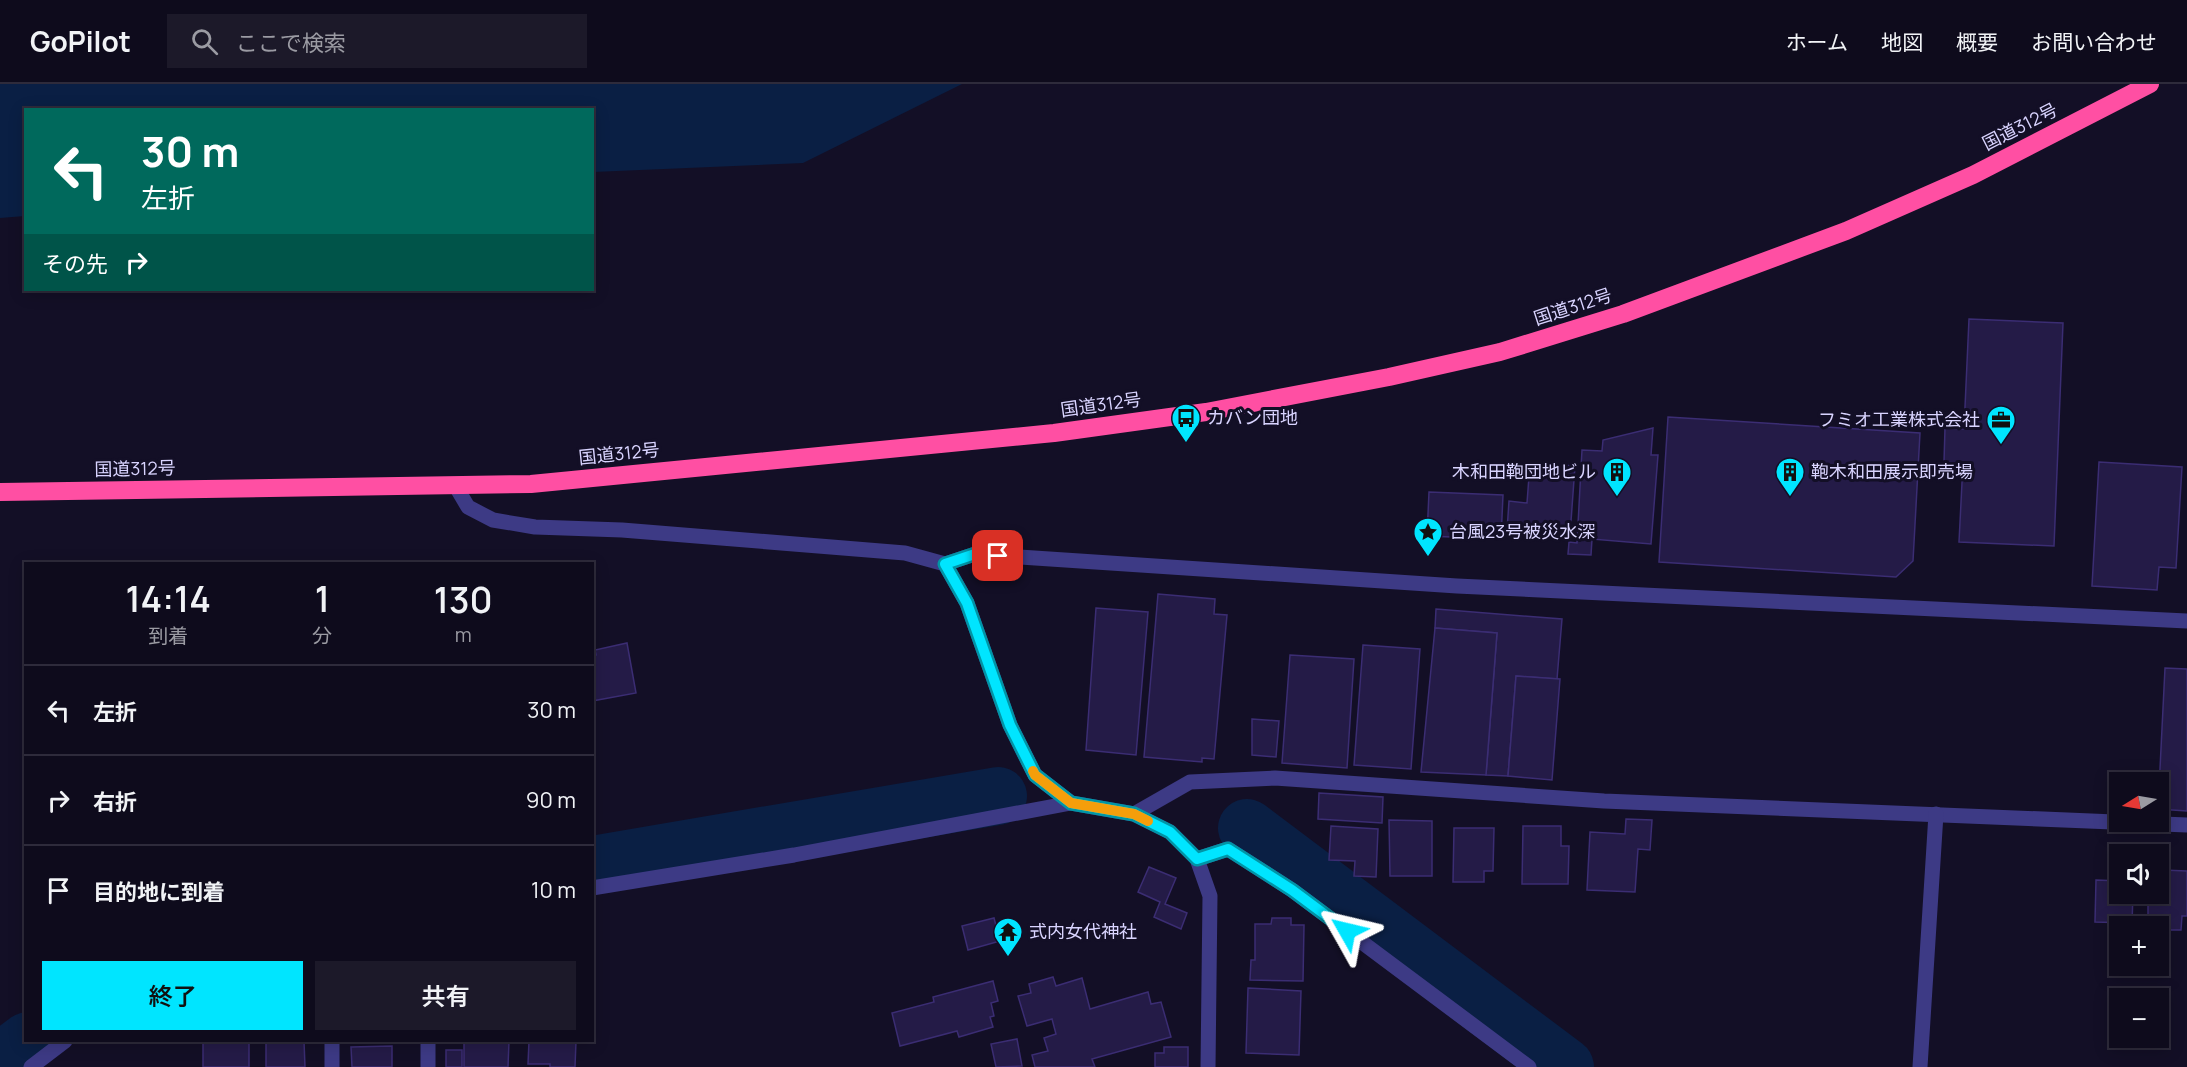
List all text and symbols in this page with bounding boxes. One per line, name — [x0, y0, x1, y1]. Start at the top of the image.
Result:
search box — [167, 14, 587, 68]
text: GoPilot — [30, 22, 131, 60]
icon: search — [188, 25, 221, 58]
text: ここで検索 — [236, 28, 346, 58]
text: ホーム — [1786, 28, 1848, 56]
text: 地図 — [1881, 28, 1923, 56]
text: 概要 — [1956, 28, 1998, 56]
text: お問い合わせ — [2031, 28, 2157, 56]
street label: 国道312号 — [1978, 97, 2061, 155]
text: 30 m — [141, 122, 239, 180]
icon: left — [42, 132, 120, 210]
text: 左折 — [141, 179, 195, 216]
icon: right — [120, 246, 153, 279]
text: その先 — [42, 249, 108, 279]
street label: 国道312号 — [1530, 282, 1615, 330]
street label: 国道312号 — [1059, 386, 1143, 422]
bus stop icon: カバン団地 — [1170, 402, 1202, 444]
office icon: フミオ工業株式会社 — [1985, 404, 2017, 446]
place label: カバン団地 — [1207, 405, 1298, 429]
place label: フミオ工業株式会社 — [1818, 407, 1980, 431]
street label: 国道312号 — [577, 437, 661, 469]
street label: 国道312号 — [94, 455, 176, 481]
building icon: 木和田鞄団地ビル — [1601, 456, 1633, 498]
building icon: 鞄木和田展示即売場 — [1774, 456, 1806, 498]
place label: 木和田鞄団地ビル — [1452, 459, 1596, 483]
place label: 鞄木和田展示即売場 — [1811, 459, 1973, 483]
place icon: 台風23号被災水深 — [1412, 516, 1444, 558]
place label: 台風23号被災水深 — [1449, 519, 1595, 543]
pin — [972, 530, 1023, 581]
icon: arrive — [981, 539, 1014, 572]
text: 14:14 — [125, 574, 211, 623]
text: 1 — [315, 574, 330, 623]
text: 130 — [434, 575, 493, 624]
text: m — [455, 621, 472, 648]
text: 到着 — [148, 622, 188, 649]
text: 分 — [312, 622, 332, 649]
icon: left — [42, 694, 75, 727]
text: 30 m — [527, 695, 576, 725]
text: 左折 — [93, 697, 137, 727]
north arrow — [2109, 772, 2169, 832]
map controls — [2109, 772, 2169, 1048]
icon: right — [42, 784, 75, 817]
text: 90 m — [526, 785, 576, 815]
text: 右折 — [93, 787, 137, 817]
button: sound — [2109, 844, 2169, 904]
icon: arrive — [42, 874, 75, 907]
text: 10 m — [531, 875, 576, 905]
text: 目的地に到着 — [93, 877, 225, 907]
position arrow — [1315, 899, 1379, 963]
temple icon: 式内女代神社 — [992, 916, 1024, 958]
button: + — [2109, 916, 2169, 976]
place label: 式内女代神社 — [1029, 919, 1137, 943]
button: 終了 — [42, 961, 303, 1030]
button: 共有 — [315, 961, 576, 1030]
button: − — [2109, 988, 2169, 1048]

